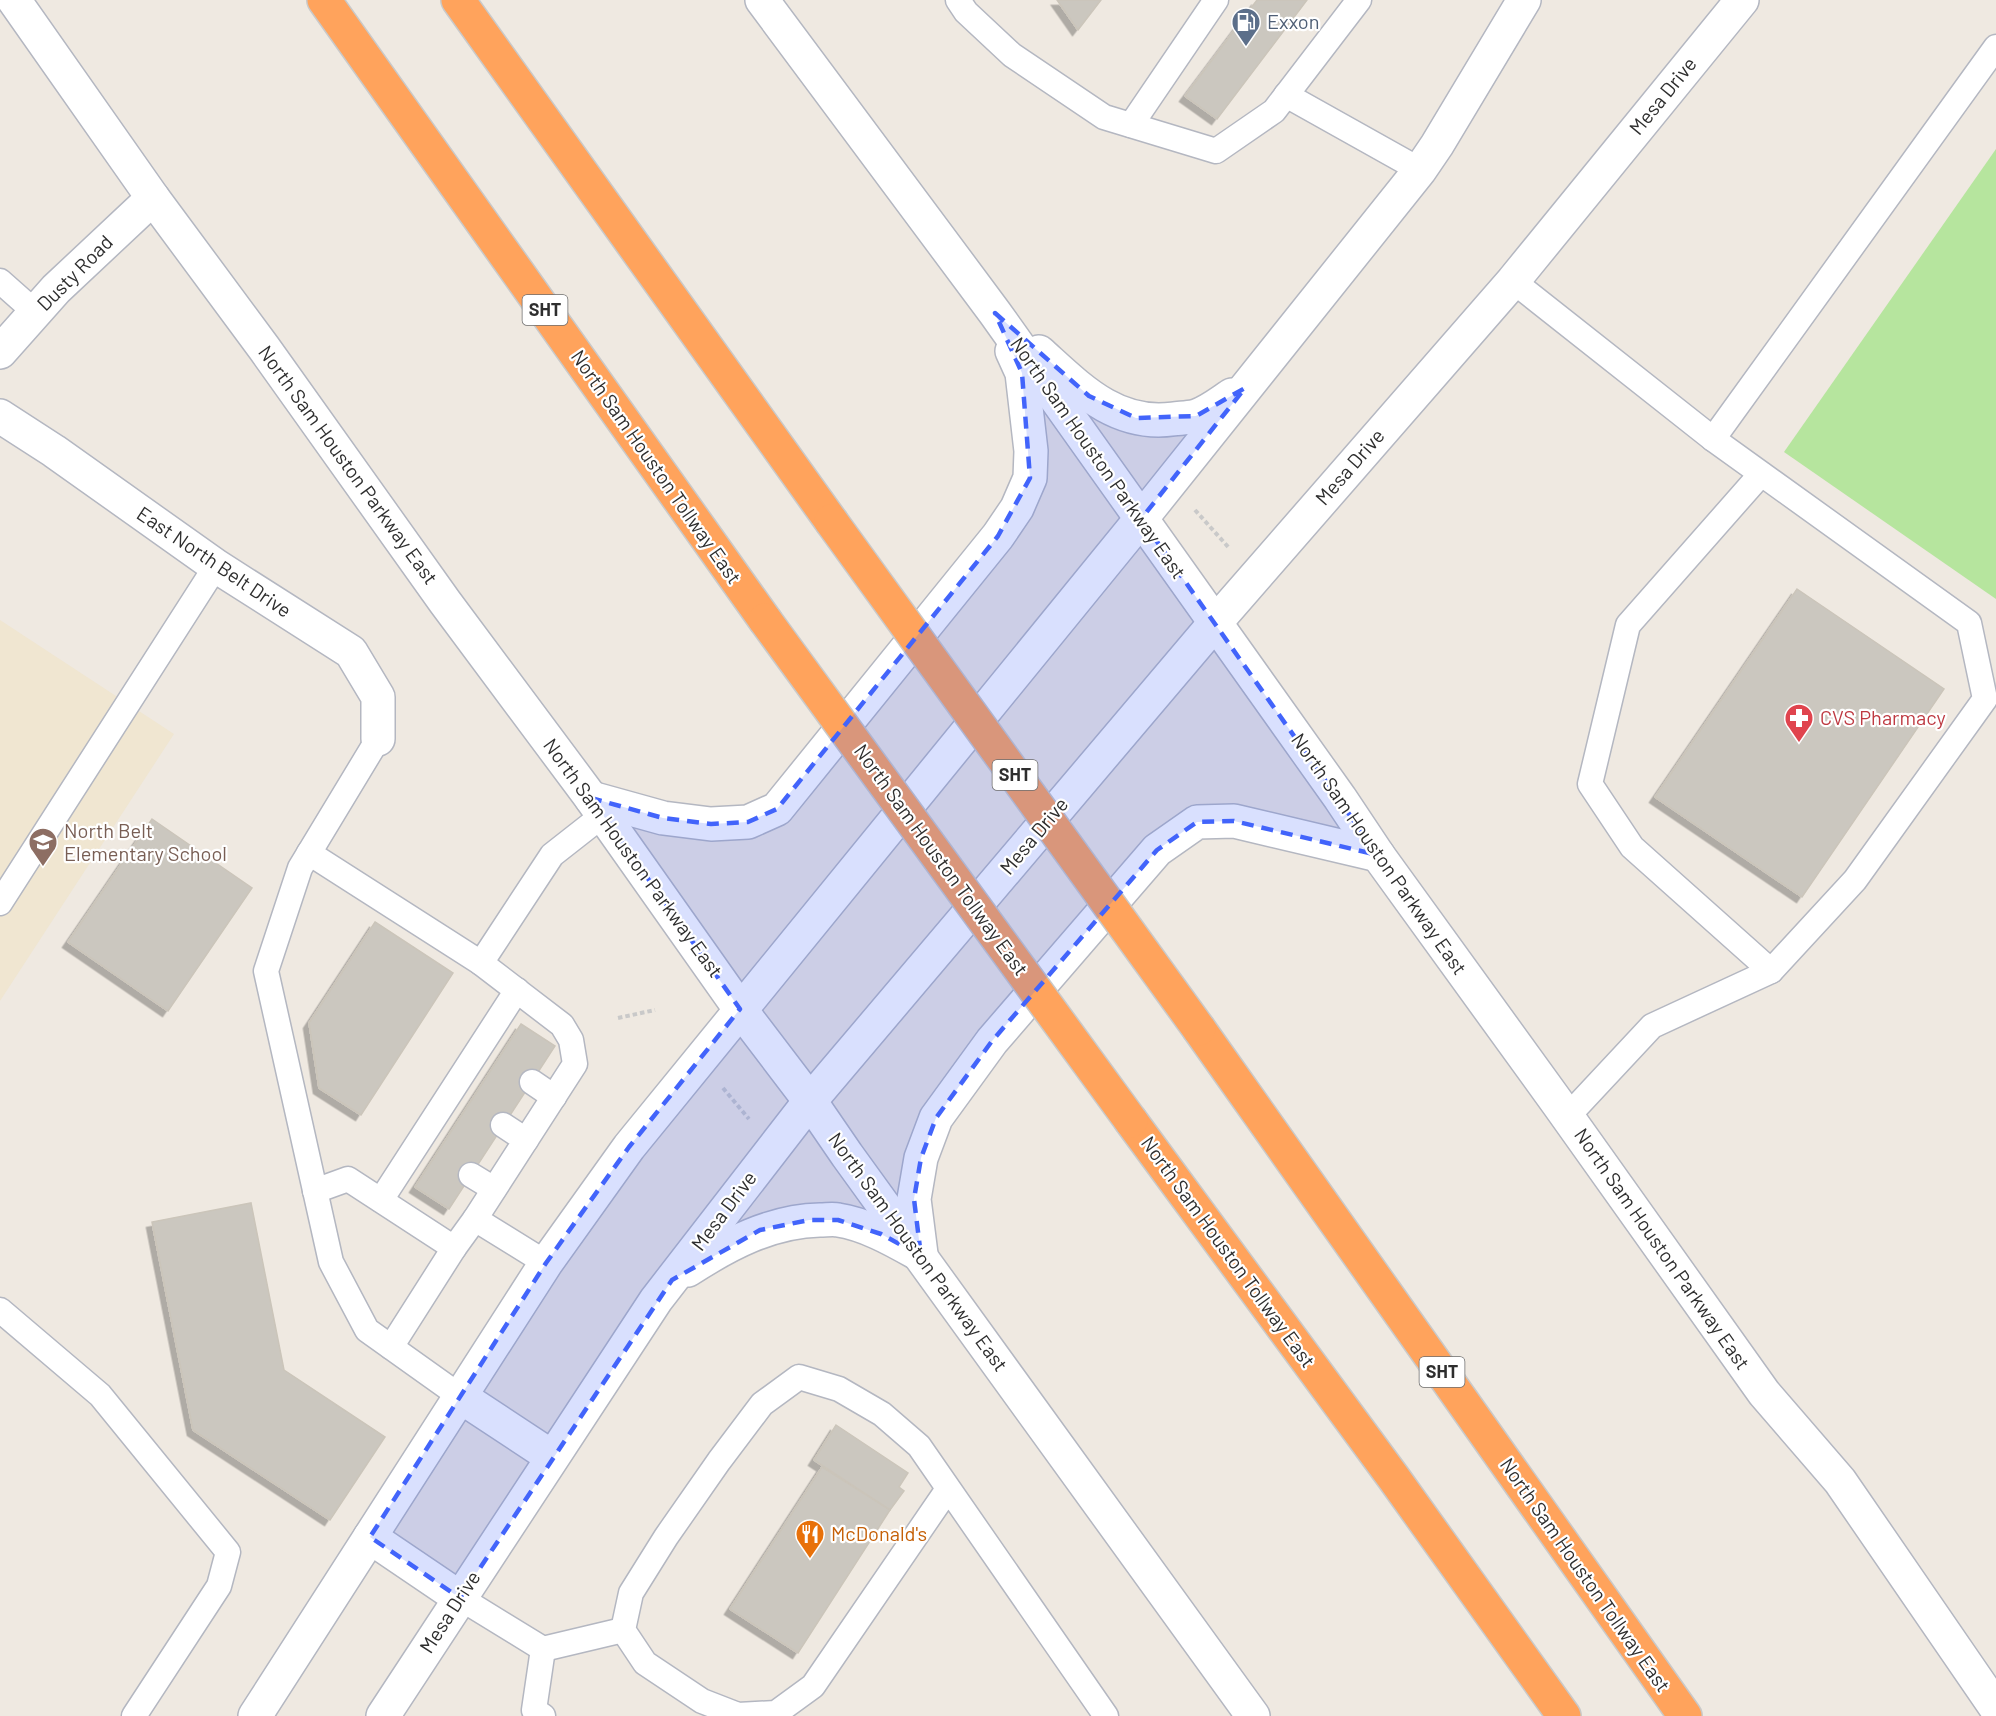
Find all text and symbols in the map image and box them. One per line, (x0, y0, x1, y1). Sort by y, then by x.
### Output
fuel station icon: Exxon (1230, 6, 1262, 48)
place label: Exxon (1267, 9, 1319, 33)
street label: Mesa Drive (1624, 52, 1701, 139)
street label: Dusty Road (31, 229, 117, 315)
road number: SHT (522, 295, 568, 325)
street label: North Sam Houston Parkway East (1006, 332, 1192, 583)
street label: North Sam Houston Parkway East (254, 340, 444, 589)
street label: North Sam Houston Tollway East (567, 345, 747, 588)
street label: Mesa Drive (1310, 423, 1389, 509)
street label: East North Belt Drive (133, 501, 296, 622)
pharmacy icon: CVS Pharmacy (1783, 702, 1815, 744)
place label: CVS Pharmacy (1820, 705, 1946, 729)
street label: North Sam Houston Parkway East (1287, 728, 1473, 979)
street label: North Sam Houston Parkway East (539, 733, 729, 982)
street label: North Sam Houston Tollway East (850, 739, 1034, 980)
road number: SHT (992, 760, 1038, 790)
street label: Mesa Drive (994, 792, 1072, 879)
place label: North Belt Elementary School (64, 818, 227, 865)
school or university icon: North Belt Elementary School (27, 826, 59, 868)
street label: North Sam Houston Parkway East (1570, 1123, 1756, 1374)
street label: North Sam Houston Parkway East (824, 1127, 1014, 1376)
street label: North Sam Houston Tollway East (1137, 1131, 1321, 1372)
street label: Mesa Drive (686, 1166, 761, 1255)
road number: SHT (1420, 1357, 1464, 1387)
street label: North Sam Houston Tollway East (1496, 1453, 1676, 1696)
restaurant icon: McDonald's (794, 1518, 826, 1560)
place label: McDonald's (831, 1521, 927, 1545)
street label: Mesa Drive (414, 1566, 485, 1657)

